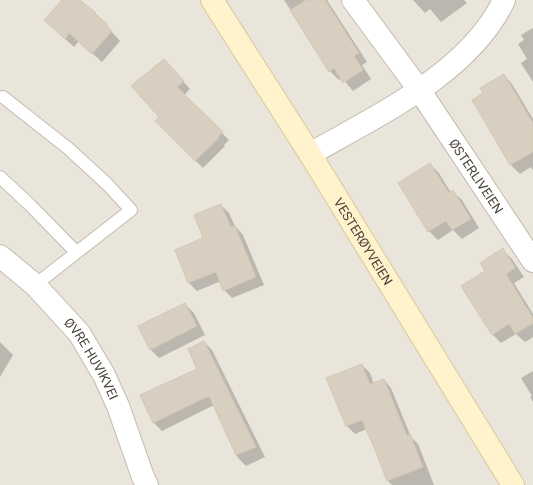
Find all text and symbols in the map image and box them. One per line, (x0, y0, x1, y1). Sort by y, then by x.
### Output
street label: ØSTERLIVEIEN (446, 136, 507, 216)
street label: VESTERØYVEIEN (331, 195, 396, 288)
street label: ØVRE HUVIKVEI (61, 315, 122, 402)

